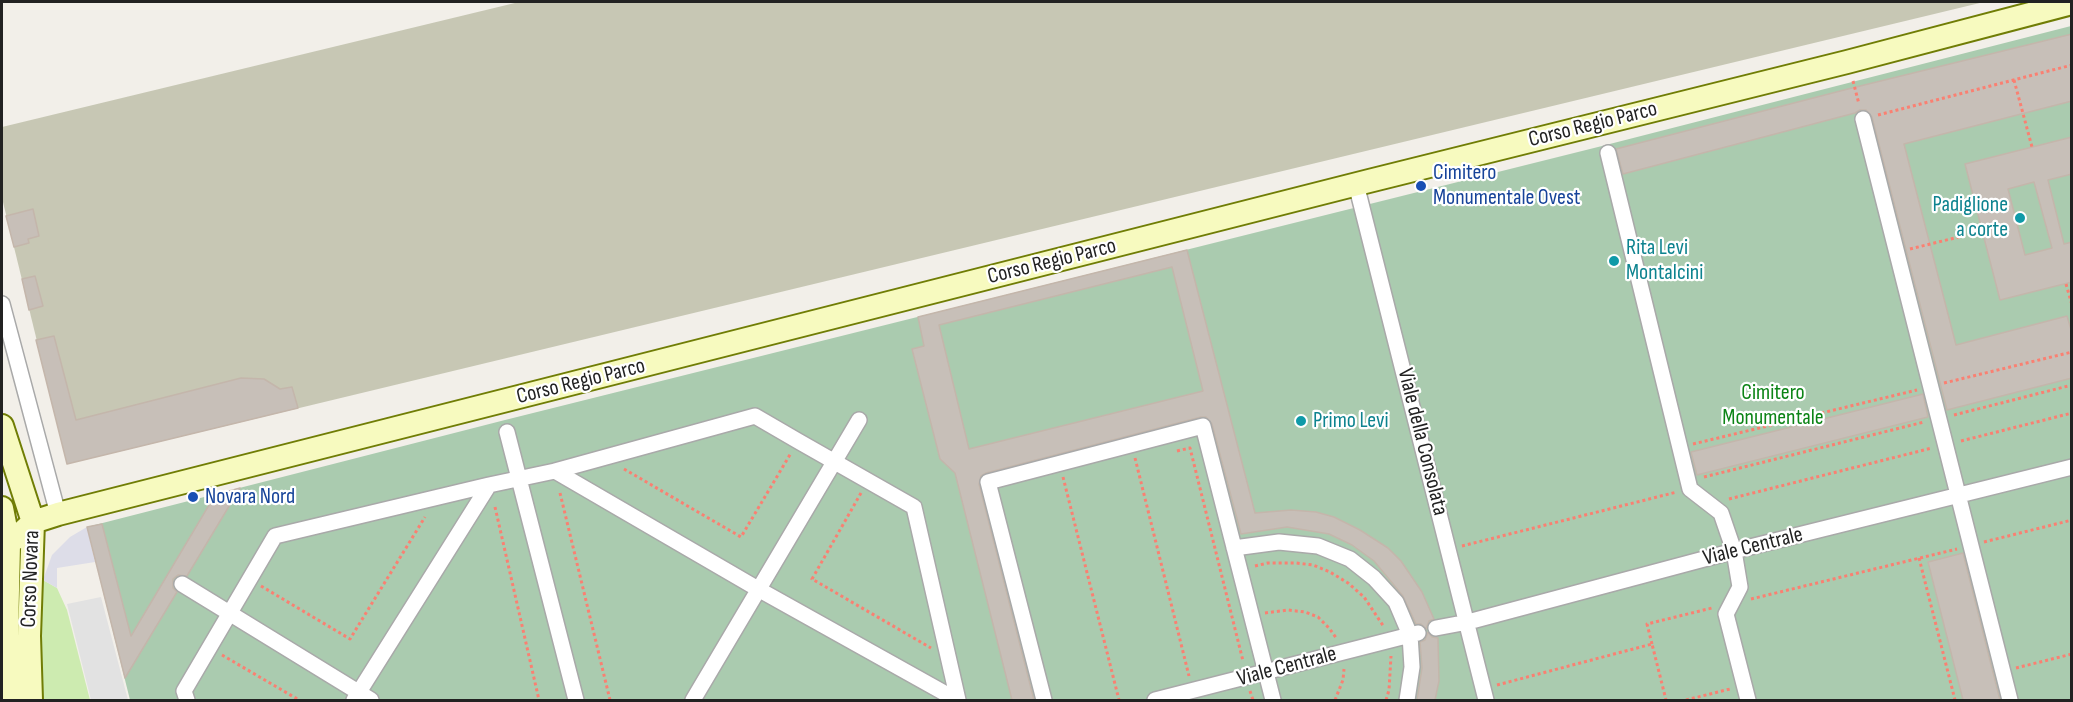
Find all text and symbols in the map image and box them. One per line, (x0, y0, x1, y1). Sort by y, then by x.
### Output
street label: Corso Regio Parco (1526, 96, 1660, 154)
place label: Cimitero Monumentale Ovest (1433, 160, 1580, 212)
marker: Cimitero Monumentale Ovest (1414, 179, 1428, 193)
place label: Padiglione a corte (1932, 192, 2008, 243)
marker: Padiglione a corte (2013, 211, 2027, 225)
street label: Corso Regio Parco (985, 233, 1119, 291)
place label: Rita Levi Montalcini (1626, 235, 1703, 286)
marker: Rita Levi Montalcini (1607, 254, 1621, 268)
street label: Corso Regio Parco (514, 353, 648, 411)
street label: Viale della Consolata (1391, 366, 1453, 518)
park label: Cimitero Monumentale (1722, 380, 1824, 432)
place label: Primo Levi (1313, 408, 1389, 434)
marker: Primo Levi (1294, 414, 1308, 428)
place label: Novara Nord (205, 484, 295, 510)
marker: Novara Nord (186, 490, 200, 504)
street label: Viale Centrale (1700, 522, 1806, 572)
street label: Corso Novara (16, 530, 46, 628)
street label: Viale Centrale (1234, 641, 1340, 693)

